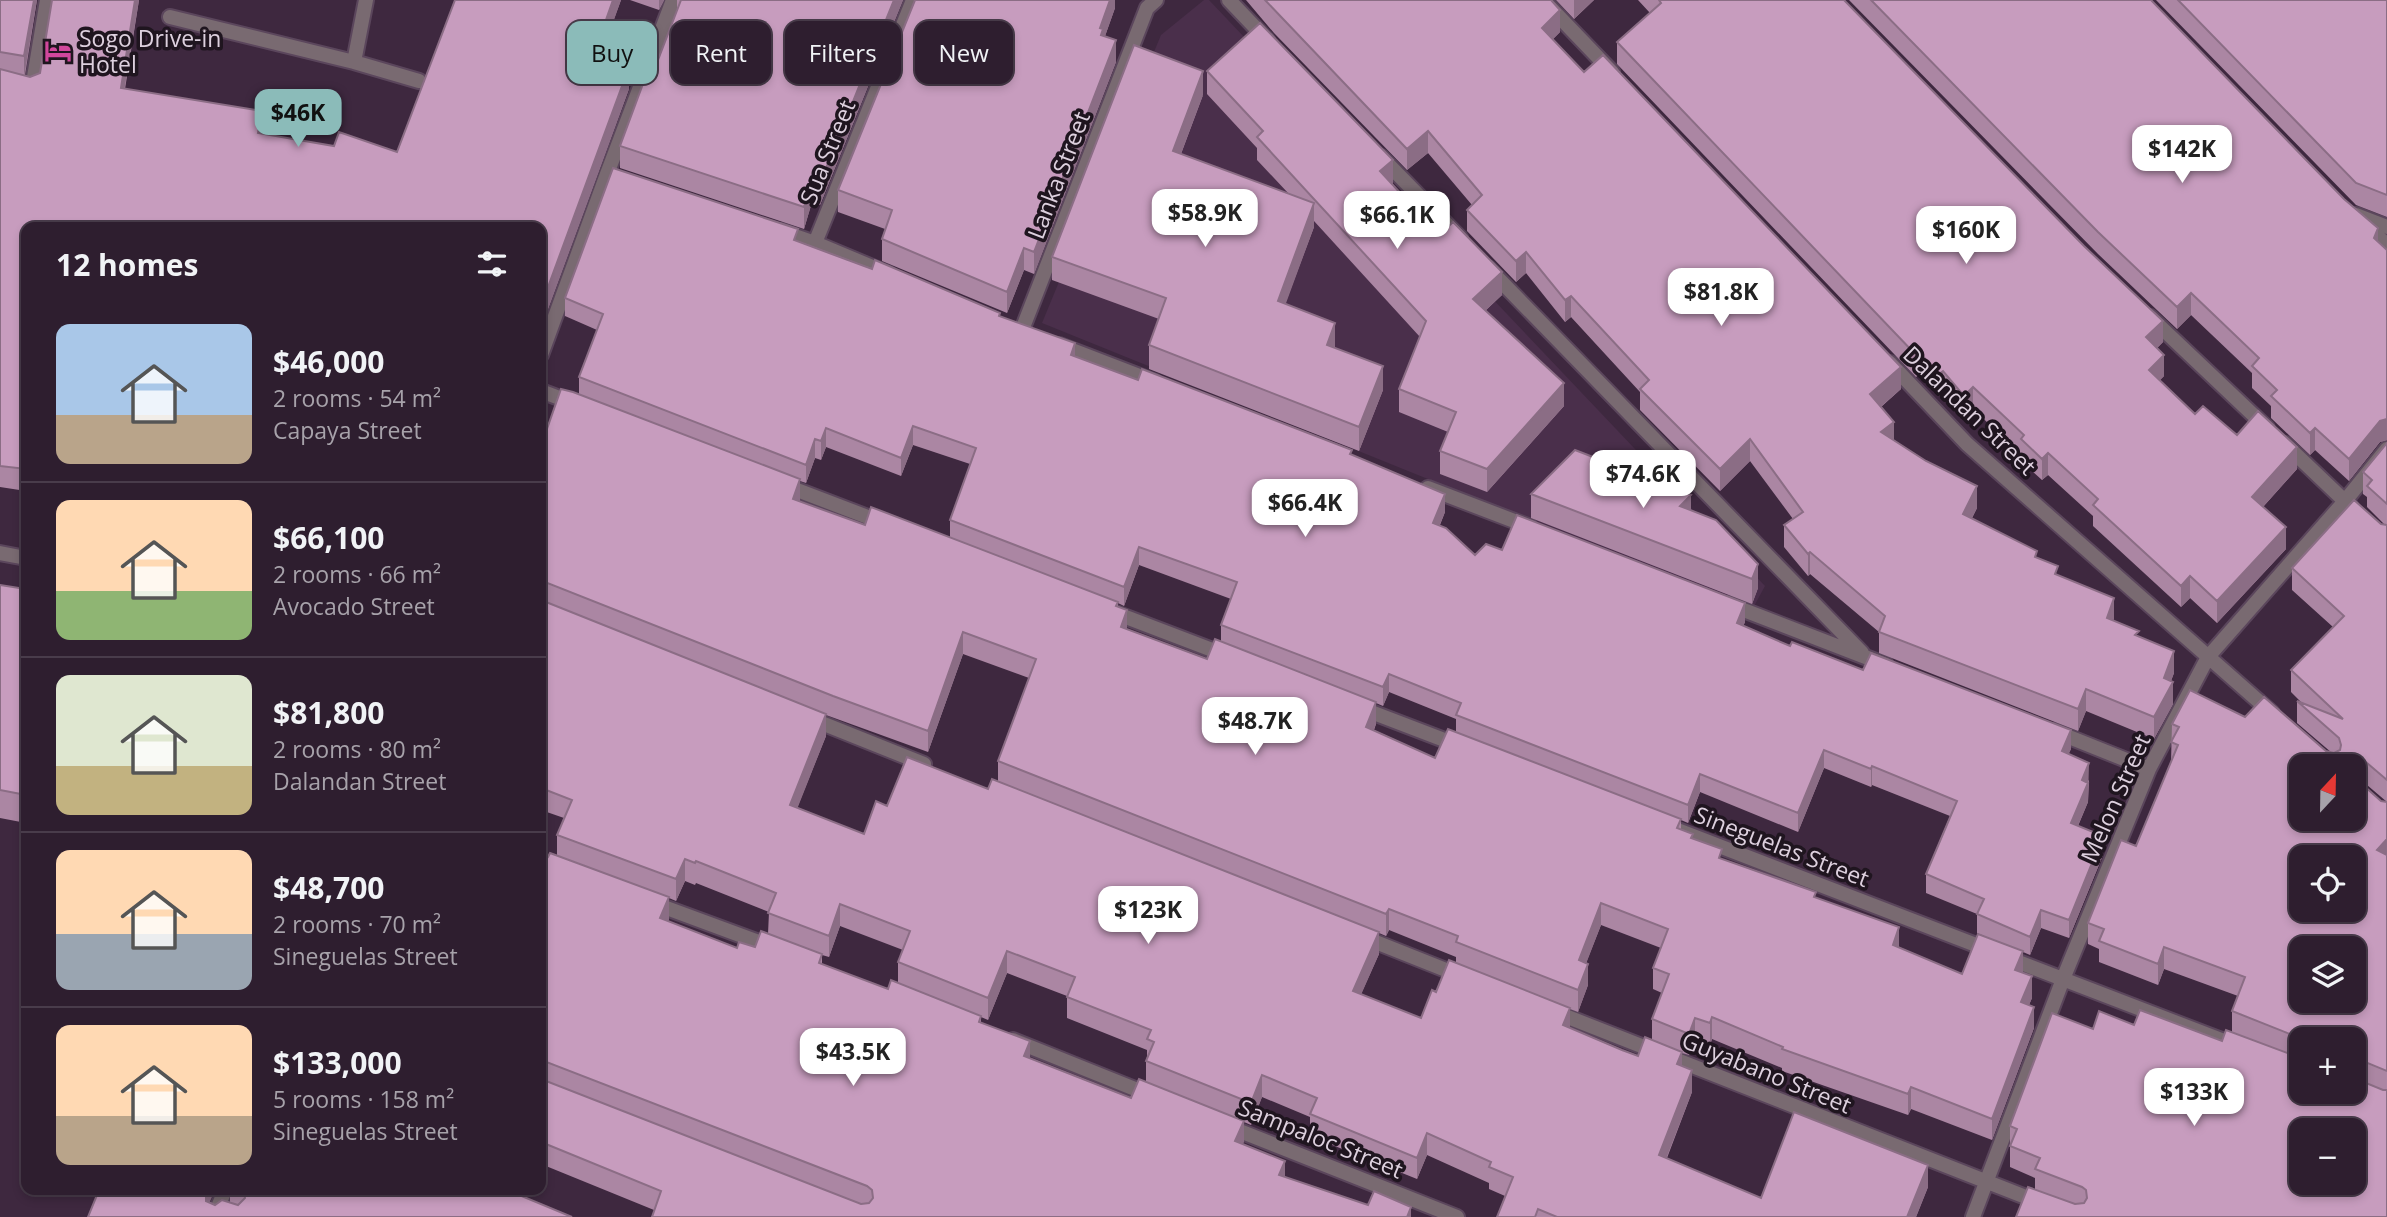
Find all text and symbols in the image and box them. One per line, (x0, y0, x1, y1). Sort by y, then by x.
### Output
chip: Buy (567, 21, 657, 84)
chip: Rent (671, 21, 771, 84)
chip: Filters (785, 21, 901, 84)
chip: New (915, 21, 1013, 84)
place label: Sogo Drive-in Hotel (79, 22, 221, 80)
hotel icon: Sogo Drive-in Hotel (43, 36, 73, 66)
pin: $46K (257, 90, 339, 149)
street label: Sua Street (792, 95, 862, 209)
text: $46K (271, 96, 325, 128)
street label: Lanka Street (1019, 107, 1097, 243)
pin: $142K (2133, 125, 2231, 185)
text: $142K (2148, 132, 2216, 164)
pin: $58.9K (1148, 190, 1262, 249)
pin: $66.1K (1340, 191, 1454, 251)
text: $58.9K (1168, 196, 1242, 228)
text: $66.1K (1360, 198, 1434, 230)
pin: $160K (1917, 206, 2015, 266)
text: $160K (1932, 213, 2000, 245)
text: 12 homes (56, 244, 199, 285)
icon: filters (473, 245, 511, 283)
pin: $81.8K (1664, 268, 1778, 328)
text: $81.8K (1684, 275, 1758, 307)
street label: Dalandan Street (1897, 338, 2043, 482)
text: $46,000 (273, 341, 384, 382)
icon: home (112, 352, 196, 436)
text: 2 rooms · 54 m² (273, 382, 441, 414)
text: Capaya Street (273, 414, 422, 446)
pin: $74.6K (1586, 450, 1700, 510)
text: $74.6K (1606, 457, 1680, 489)
pin: $66.4K (1248, 480, 1362, 539)
text: $66.4K (1268, 486, 1342, 518)
text: $66,100 (273, 517, 384, 558)
icon: home (112, 528, 196, 612)
text: 2 rooms · 66 m² (273, 558, 441, 590)
text: Avocado Street (273, 590, 435, 622)
text: $81,800 (273, 692, 384, 733)
pin: $48.7K (1198, 698, 1312, 757)
icon: home (112, 703, 196, 787)
text: $48.7K (1218, 704, 1292, 736)
street label: Melon Street (2072, 729, 2158, 867)
text: 2 rooms · 80 m² (273, 733, 441, 765)
north arrow (2289, 754, 2366, 831)
map controls (2289, 754, 2366, 1195)
text: Dalandan Street (273, 765, 446, 797)
street label: Sineguelas Street (1690, 798, 1874, 894)
button: locate (2289, 845, 2366, 922)
text: $48,700 (273, 867, 384, 908)
icon: home (112, 878, 196, 962)
pin: $123K (1099, 886, 1197, 946)
text: $123K (1114, 893, 1182, 925)
text: 2 rooms · 70 m² (273, 908, 441, 940)
button: layers (2289, 936, 2366, 1013)
text: Sineguelas Street (273, 940, 458, 972)
street label: Guyabano Street (1677, 1023, 1857, 1121)
button: + (2289, 1027, 2366, 1104)
pin: $43.5K (796, 1028, 910, 1088)
text: $43.5K (816, 1035, 890, 1067)
text: $133,000 (273, 1042, 402, 1083)
icon: home (112, 1053, 196, 1137)
pin: $133K (2145, 1068, 2243, 1128)
text: $133K (2160, 1075, 2228, 1107)
text: 5 rooms · 158 m² (273, 1083, 454, 1115)
street label: Sampaloc Street (1234, 1090, 1408, 1186)
text: Sineguelas Street (273, 1115, 458, 1147)
button: − (2289, 1118, 2366, 1195)

